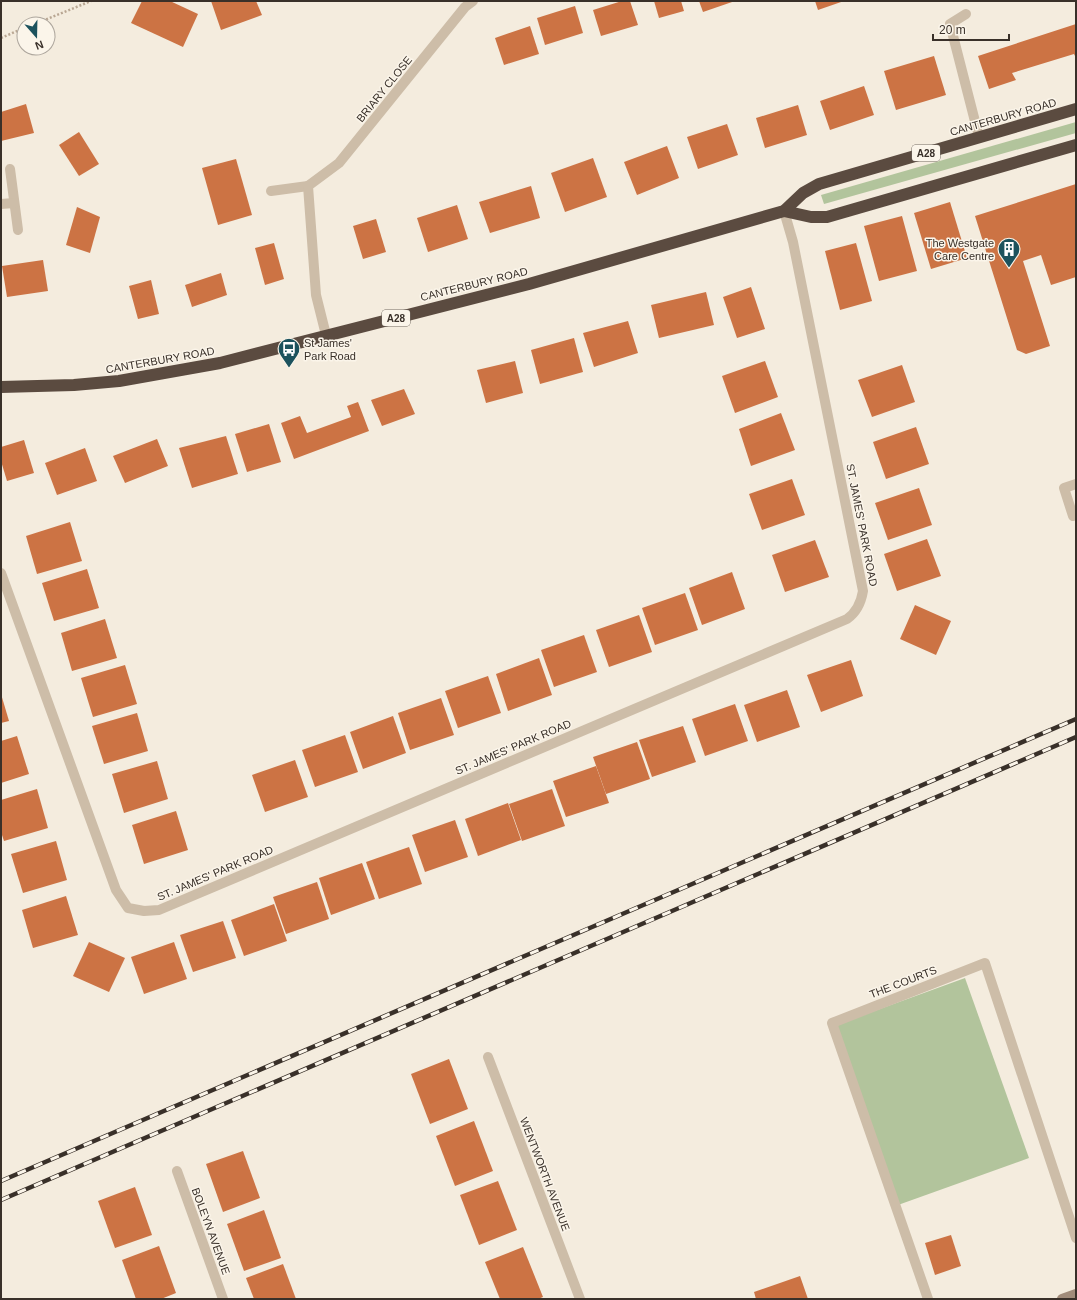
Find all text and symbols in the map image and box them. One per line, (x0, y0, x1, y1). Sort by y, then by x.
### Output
north arrow (16, 16, 56, 56)
scale bar (933, 16, 1009, 42)
text: 20 m (939, 23, 966, 37)
text: N (34, 38, 45, 52)
street label: BRIARY CLOSE (354, 54, 414, 124)
street label: CANTERBURY ROAD (948, 96, 1058, 138)
road number: A28 (912, 145, 940, 161)
building icon: The Westgate Care Centre (996, 236, 1022, 269)
place label: The Westgate Care Centre (926, 237, 994, 262)
street label: CANTERBURY ROAD (419, 265, 529, 303)
road number: A28 (382, 310, 410, 326)
bus stop icon: St James' Park Road (276, 336, 302, 369)
place label: St James' Park Road (304, 337, 356, 362)
street label: CANTERBURY ROAD (105, 345, 215, 375)
street label: ST. JAMES' PARK ROAD (844, 463, 880, 587)
street label: ST. JAMES' PARK ROAD (453, 717, 573, 777)
street label: ST. JAMES' PARK ROAD (155, 843, 275, 903)
street label: THE COURTS (868, 964, 938, 1000)
street label: WENTWORTH AVENUE (518, 1116, 572, 1232)
street label: BOLEYN AVENUE (190, 1186, 232, 1276)

